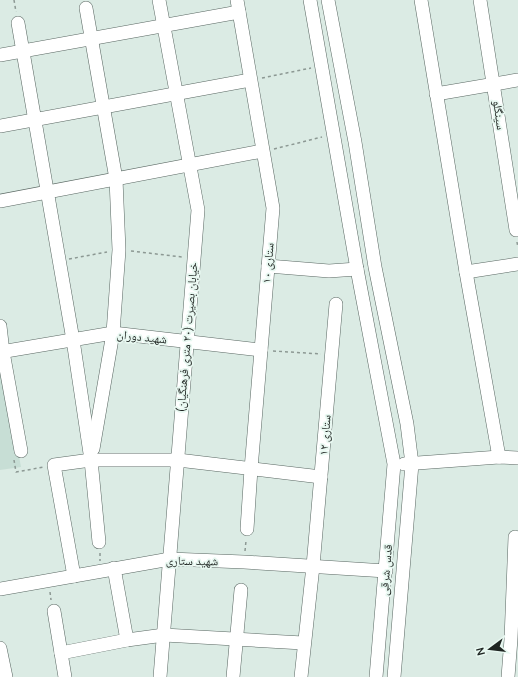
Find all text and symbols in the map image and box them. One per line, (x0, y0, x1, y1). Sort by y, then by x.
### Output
street label: سینگلو (490, 99, 508, 131)
street label: ستاری ۱۰ (259, 242, 277, 284)
street label: خیابان بصیرت (۲۰ متری فرهنگیان) (173, 261, 201, 412)
street label: شهید دوران (116, 327, 168, 347)
street label: ستاری ۱۲ (316, 414, 334, 456)
street label: قدس شرقی (377, 544, 395, 596)
street label: شهید ستاری (166, 554, 218, 569)
north arrow (470, 629, 510, 669)
text: N (473, 646, 487, 657)

